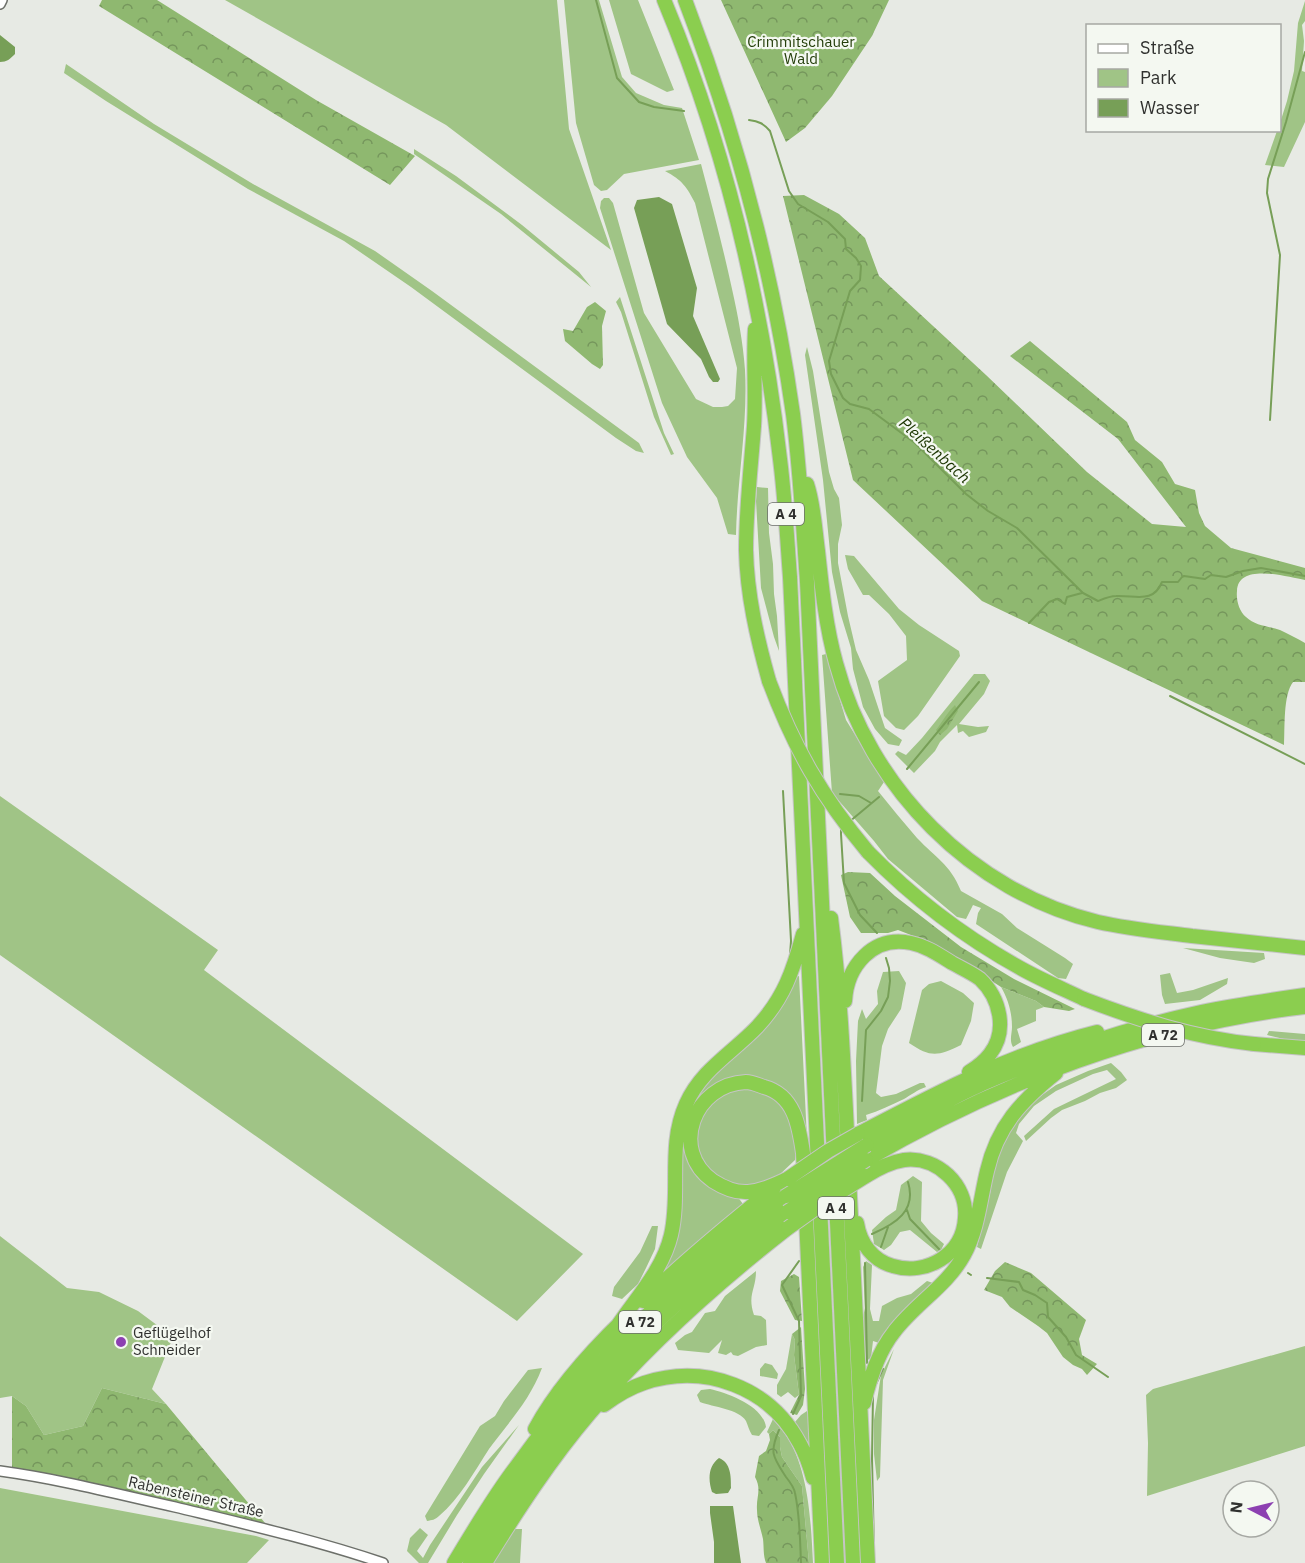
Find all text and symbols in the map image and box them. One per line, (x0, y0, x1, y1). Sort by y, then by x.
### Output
legend (1086, 24, 1281, 132)
park label: Crimmitschauer Wald (747, 32, 855, 68)
text: Straße (1140, 36, 1194, 59)
text: Park (1140, 66, 1177, 89)
text: Wasser (1140, 96, 1200, 119)
water label: Pleißenbach (895, 413, 975, 487)
road number: A 4 (768, 503, 804, 525)
road number: A 72 (1142, 1024, 1184, 1046)
road number: A 4 (818, 1197, 854, 1219)
road number: A 72 (619, 1311, 661, 1333)
place label: Geflügelhof Schneider (133, 1323, 211, 1359)
marker: Geflügelhof Schneider (114, 1335, 128, 1349)
street label: Rabensteiner Straße (127, 1472, 266, 1521)
north arrow (1221, 1479, 1281, 1539)
text: N (1225, 1500, 1247, 1514)

